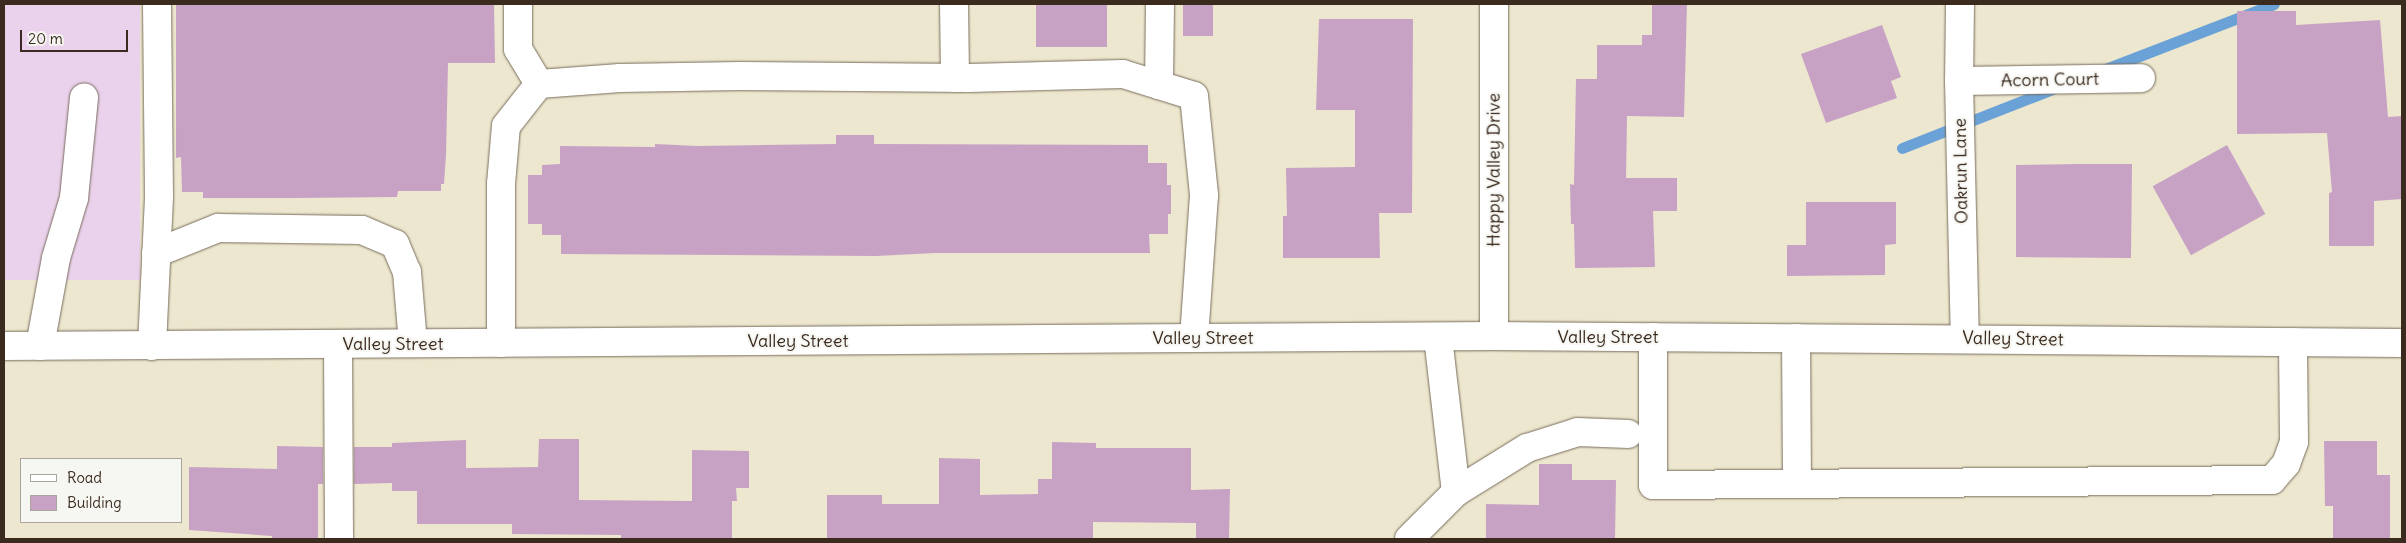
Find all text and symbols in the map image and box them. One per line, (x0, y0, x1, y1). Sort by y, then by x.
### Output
scale bar (22, 20, 130, 52)
text: 20 m (28, 29, 63, 48)
street label: Acorn Court (2001, 68, 2099, 92)
street label: Happy Valley Drive (1483, 93, 1505, 247)
street label: Oakrun Lane (1949, 118, 1973, 224)
street label: Valley Street (1557, 326, 1659, 348)
street label: Valley Street (1152, 327, 1254, 349)
street label: Valley Street (1962, 327, 2064, 351)
street label: Valley Street (747, 330, 849, 352)
street label: Valley Street (342, 333, 444, 355)
legend (20, 458, 182, 523)
text: Road (67, 468, 102, 487)
text: Building (67, 493, 122, 512)

